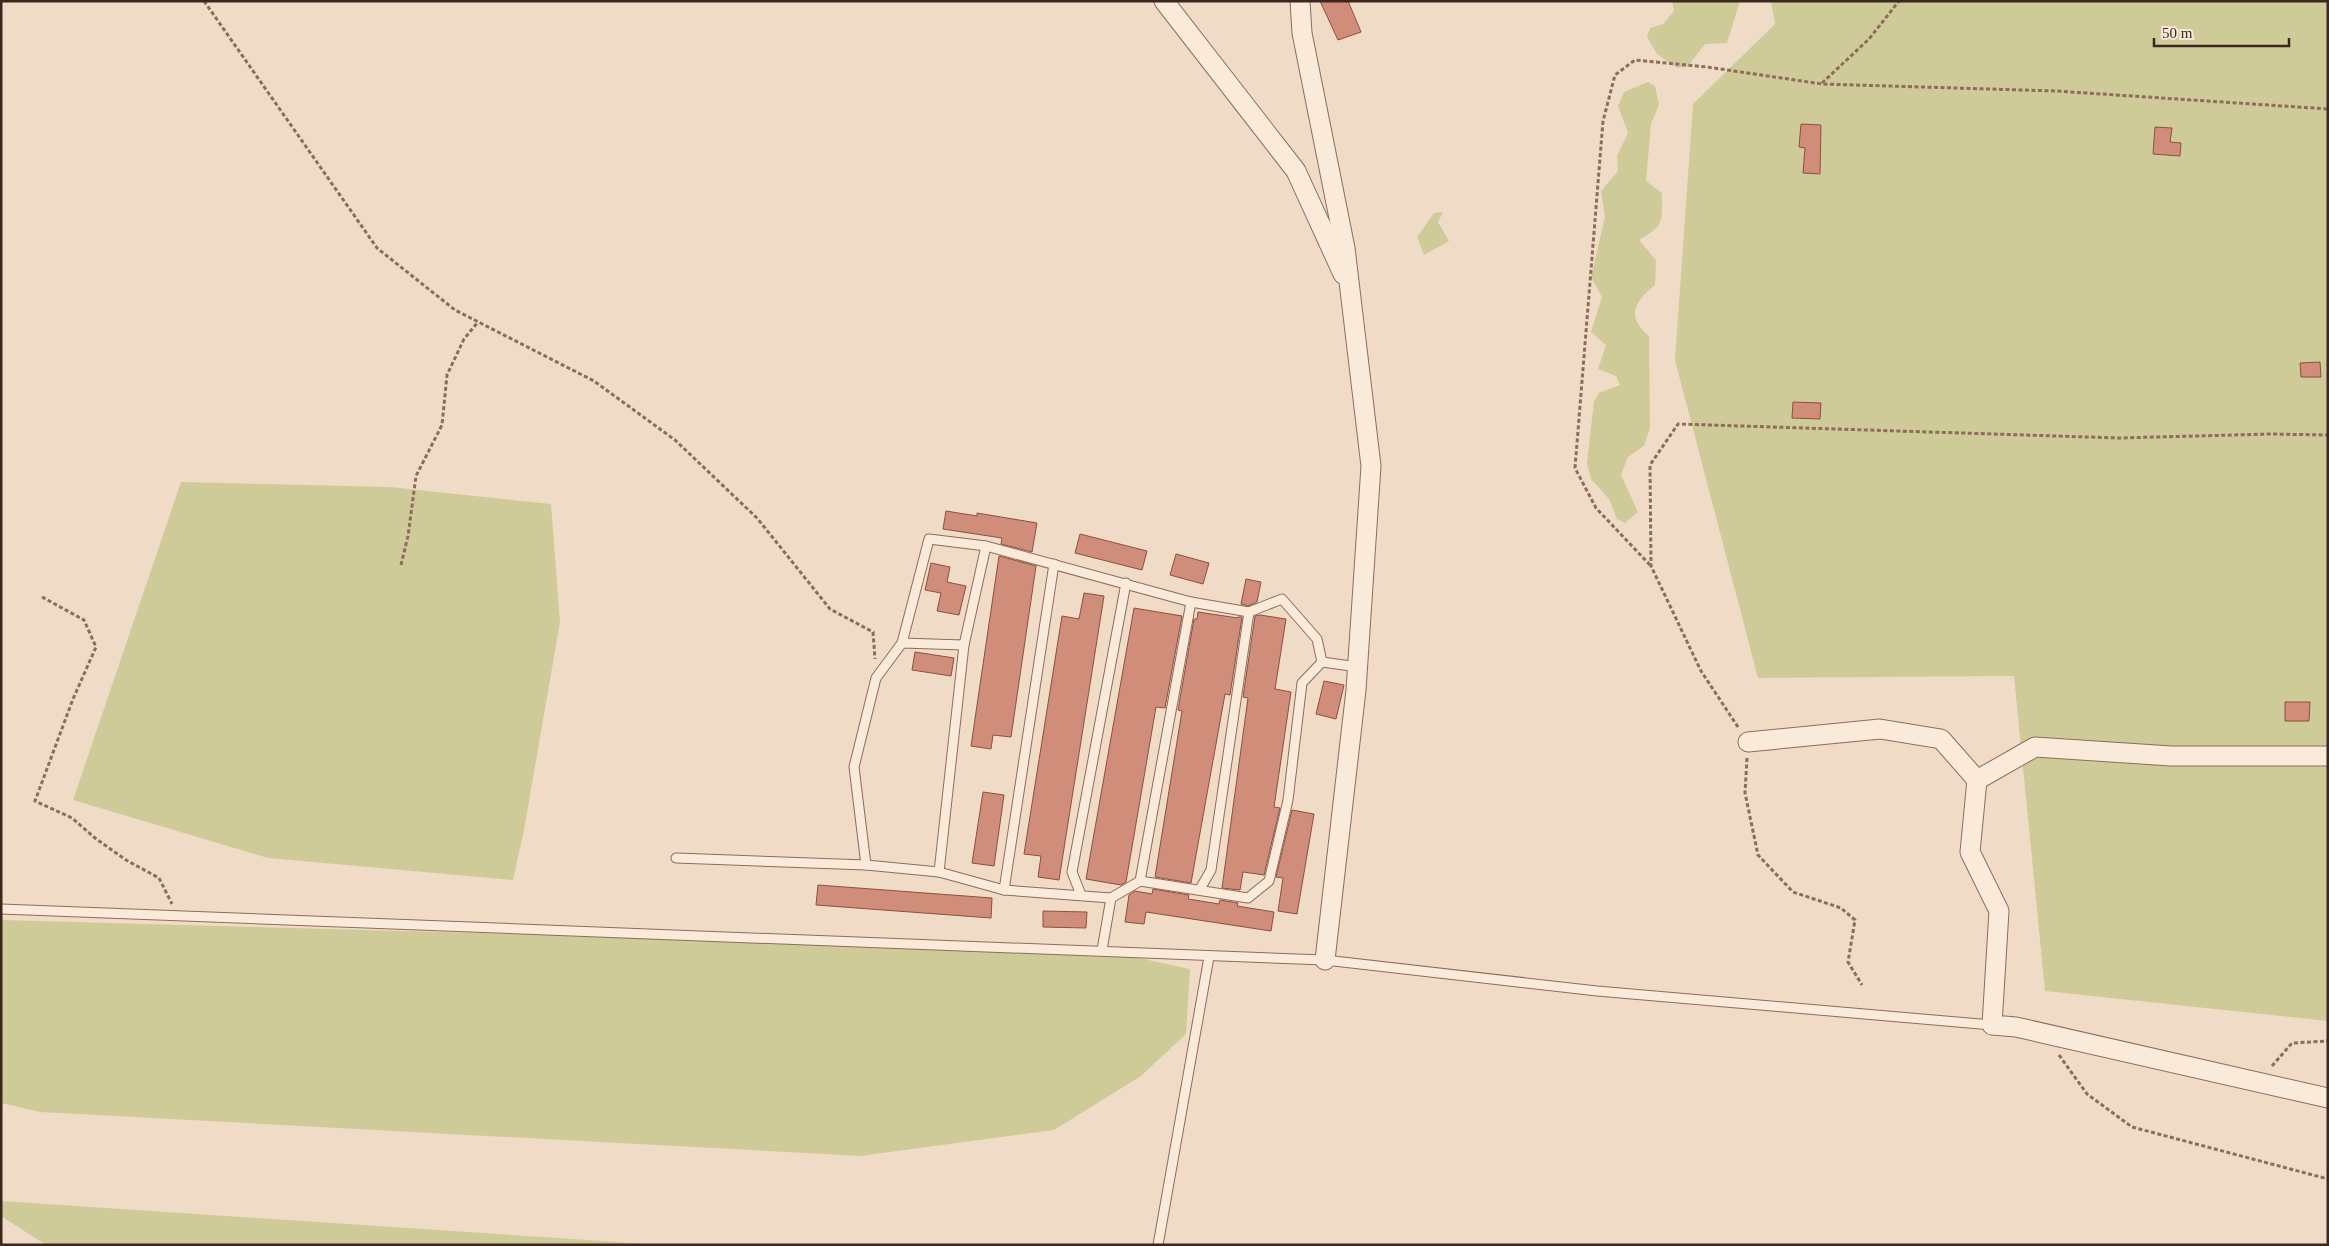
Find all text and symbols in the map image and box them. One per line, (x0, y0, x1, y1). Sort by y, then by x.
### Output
scale bar (2154, 15, 2289, 47)
text: 50 m (2162, 25, 2193, 41)

